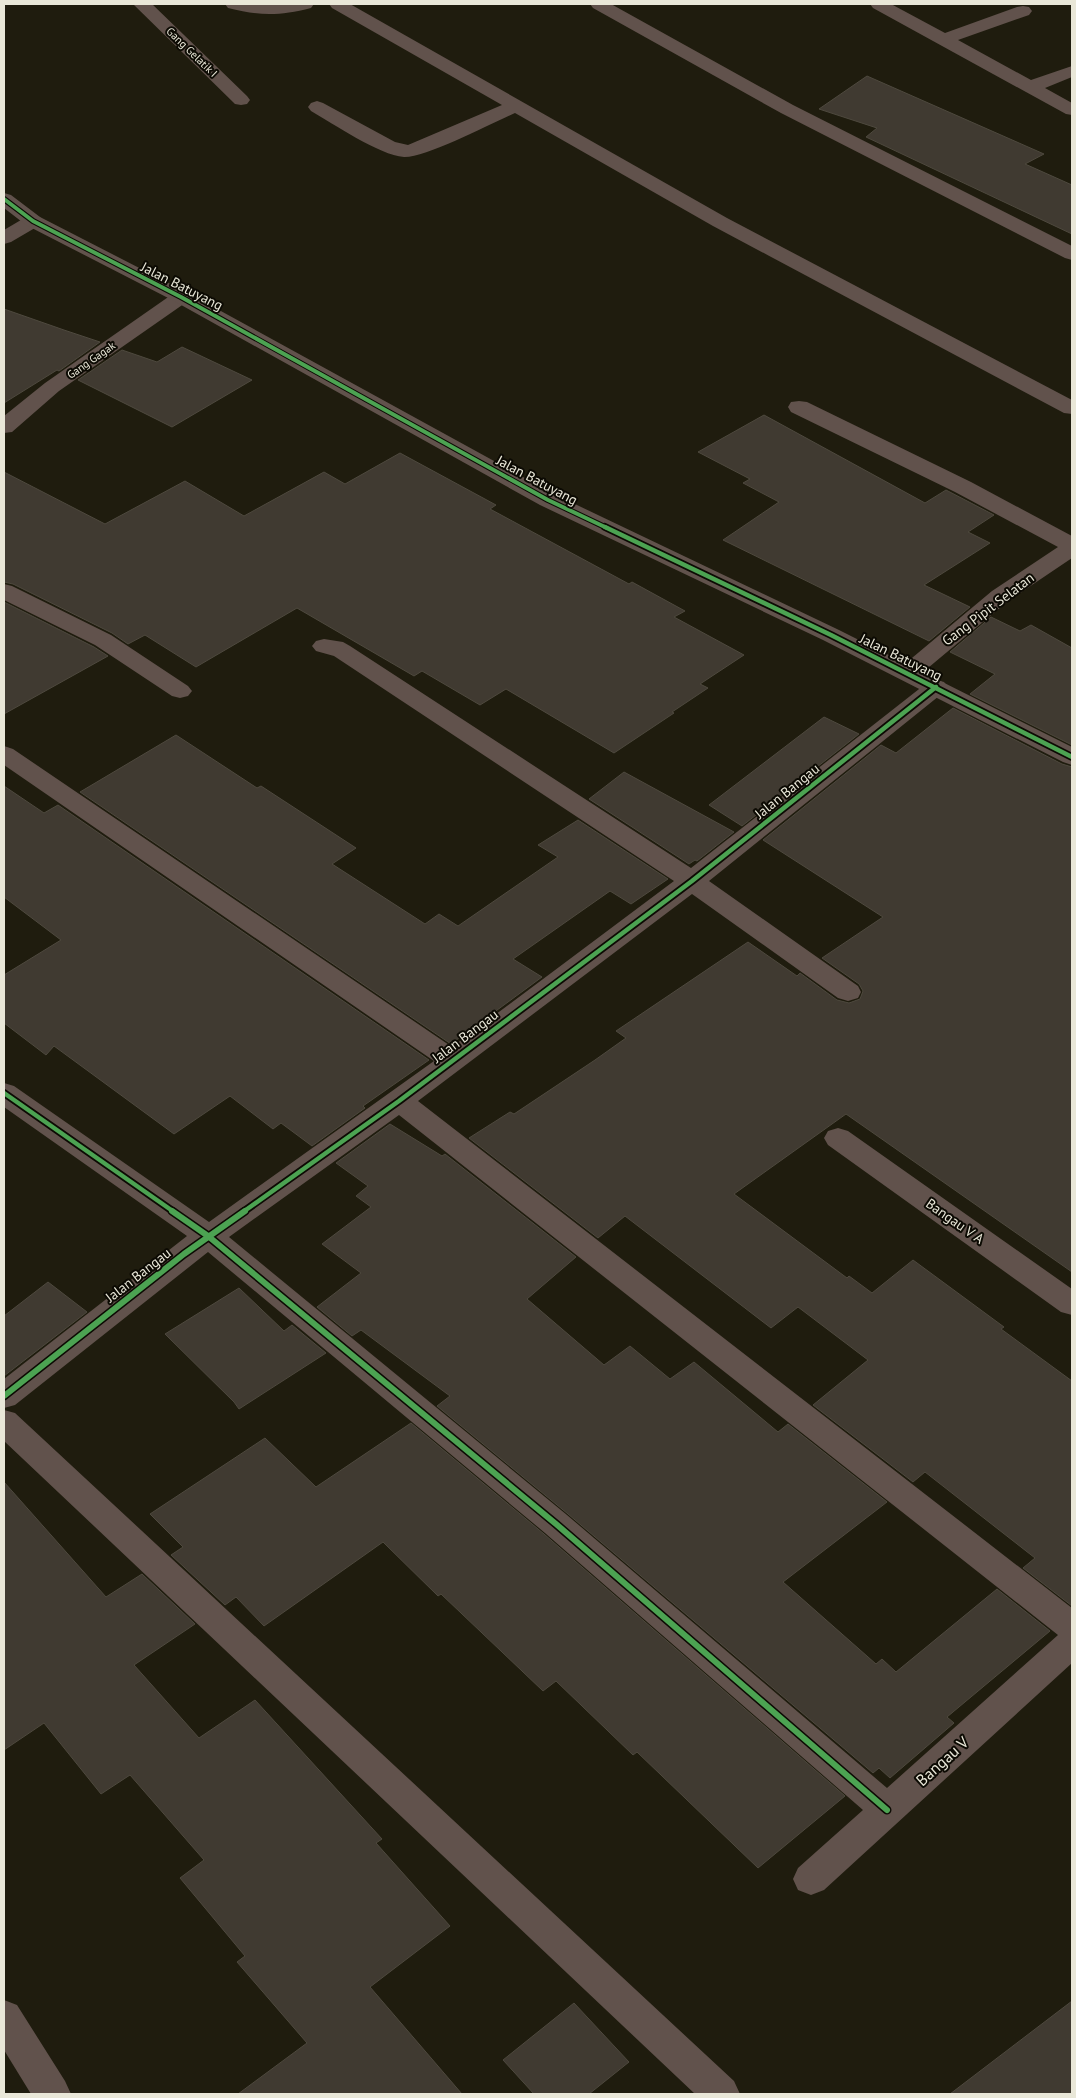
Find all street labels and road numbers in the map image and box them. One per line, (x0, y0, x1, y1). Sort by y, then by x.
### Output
street label: Gang Gelatik I (163, 24, 221, 80)
street label: Jalan Batuyang (137, 257, 226, 314)
street label: Gang Gagak (64, 338, 118, 382)
street label: Jalan Batuyang (492, 451, 581, 509)
street label: Gang Pipit Selatan (938, 568, 1038, 650)
street label: Jalan Batuyang (856, 629, 945, 685)
street label: Jalan Bangau (750, 759, 823, 823)
street label: Jalan Bangau (428, 1005, 502, 1067)
street label: Bangau V A (922, 1194, 988, 1248)
street label: Jalan Bangau (101, 1244, 174, 1307)
street label: Bangau V (911, 1732, 973, 1790)

